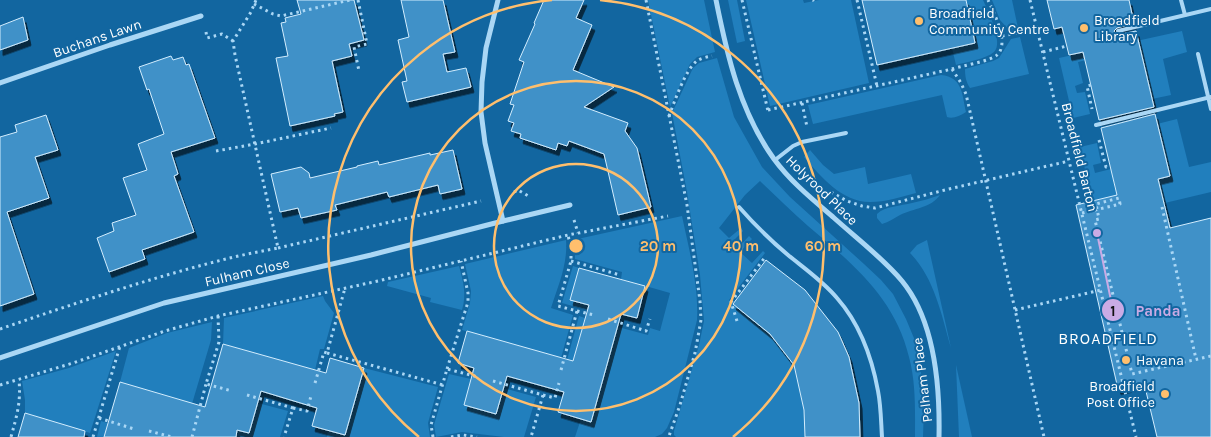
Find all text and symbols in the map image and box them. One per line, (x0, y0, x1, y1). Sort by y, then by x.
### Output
place label: Broadfield Community Centre (929, 5, 1049, 38)
place label: Broadfield Library (1094, 12, 1160, 45)
street label: Buchans Lawn (51, 15, 144, 62)
marker: Broadfield Community Centre (913, 15, 925, 27)
marker: Broadfield Library (1078, 22, 1090, 34)
street label: Broadfield Barton (1058, 101, 1101, 213)
street label: Holyrood Place (782, 152, 861, 229)
centre of rings (567, 237, 585, 255)
text: 20 m (640, 237, 676, 255)
text: 40 m (723, 237, 759, 255)
text: 60 m (805, 237, 841, 255)
street label: Fulham Close (203, 254, 291, 291)
callout: Panda (1100, 295, 1190, 325)
text: 1 (1110, 302, 1116, 320)
text: Panda (1136, 302, 1180, 320)
district label: BROADFIELD (1058, 329, 1158, 348)
street label: Pelham Place (909, 337, 936, 423)
place label: Havana (1136, 352, 1184, 369)
marker: Havana (1120, 354, 1132, 366)
place label: Broadfield Post Office (1086, 378, 1155, 411)
marker: Broadfield Post Office (1159, 388, 1171, 400)

